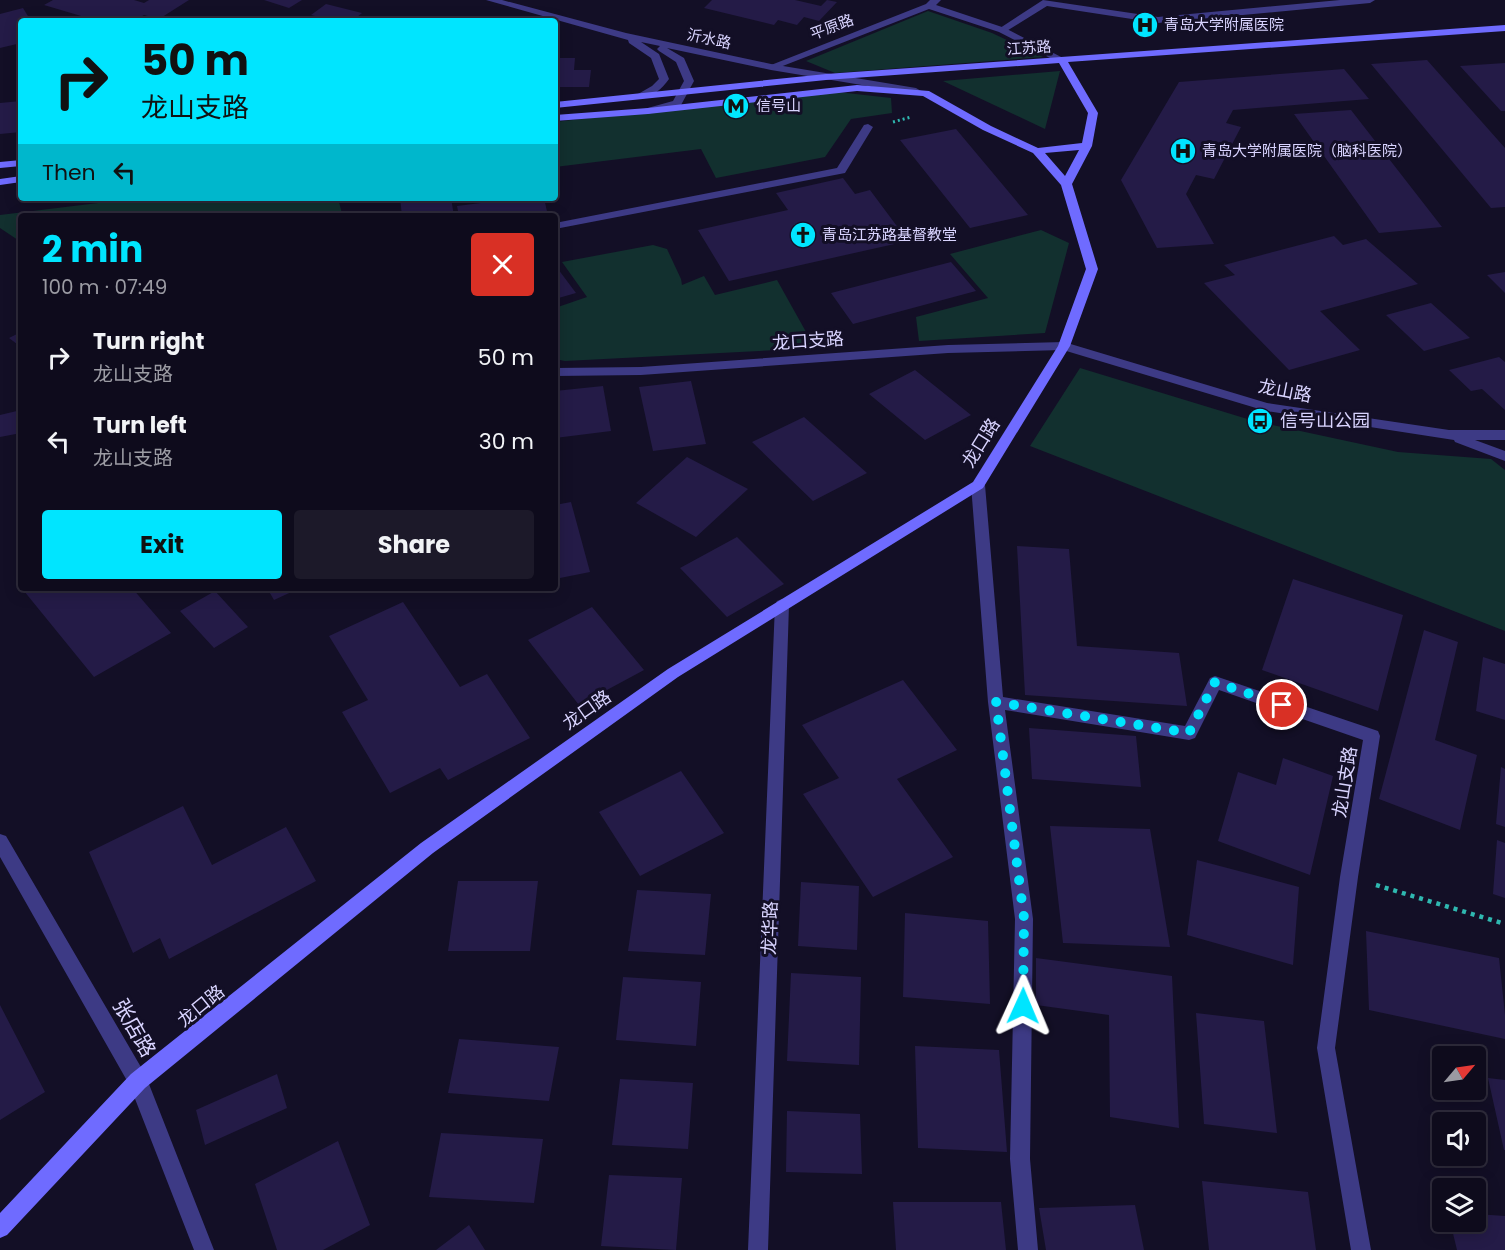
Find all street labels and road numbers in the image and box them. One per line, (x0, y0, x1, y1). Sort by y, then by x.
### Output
street label: 平原路 (807, 9, 857, 44)
street label: 沂水路 (685, 24, 733, 53)
street label: 江苏路 (1006, 35, 1052, 60)
street label: 龙口支路 (771, 326, 845, 355)
street label: 龙山路 (1256, 373, 1314, 408)
street label: 龙口路 (956, 413, 1005, 472)
street label: 龙口路 (557, 684, 616, 735)
street label: 龙山支路 (1327, 744, 1362, 819)
street label: 龙华路 (756, 901, 783, 955)
street label: 龙口路 (172, 979, 230, 1032)
street label: 张店路 (106, 993, 163, 1062)

